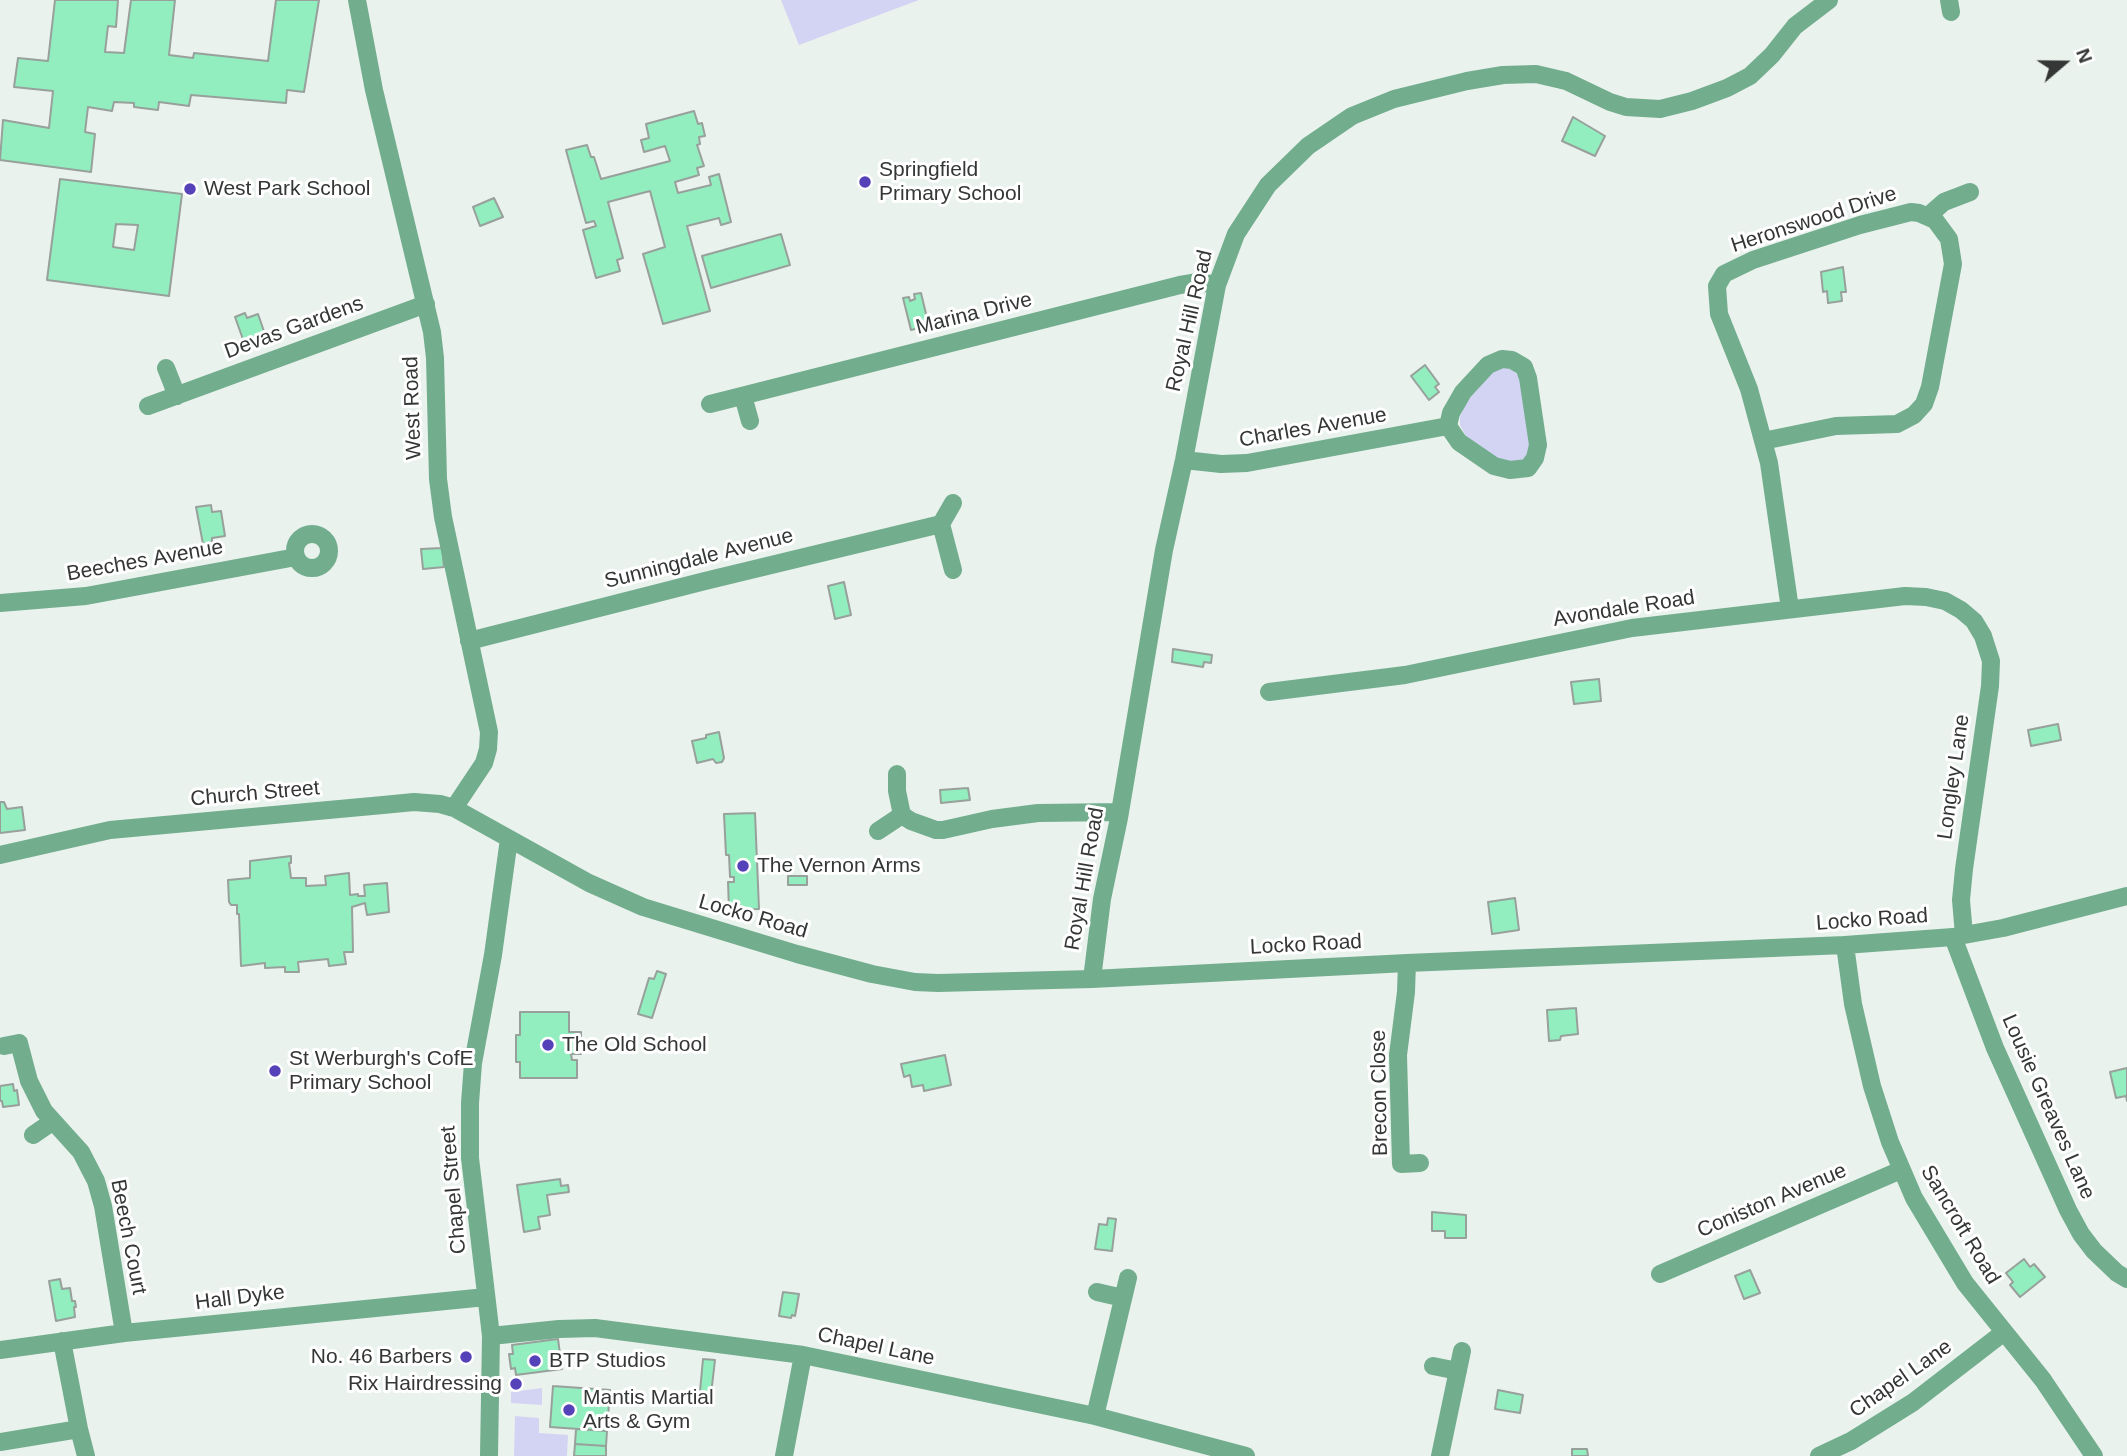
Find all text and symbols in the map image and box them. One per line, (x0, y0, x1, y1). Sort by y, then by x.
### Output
north arrow (2029, 28, 2099, 98)
text: N (2072, 46, 2096, 66)
place label: Springfield Primary School (879, 157, 1021, 207)
marker: Springfield Primary School (857, 174, 873, 190)
place label: West Park School (204, 176, 371, 202)
marker: West Park School (182, 181, 198, 197)
street label: Heronswood Drive (1728, 181, 1900, 259)
street label: Royal Hill Road (1161, 248, 1219, 394)
street label: Marina Drive (913, 287, 1035, 341)
street label: Devas Gardens (221, 291, 367, 365)
street label: West Road (399, 356, 427, 460)
street label: Charles Avenue (1237, 403, 1389, 453)
street label: Sunningdale Avenue (602, 523, 796, 595)
street label: Beeches Avenue (65, 535, 225, 587)
street label: Avondale Road (1551, 585, 1697, 633)
street label: Longley Lane (1933, 713, 1975, 841)
street label: Church Street (189, 776, 321, 812)
street label: Royal Hill Road (1060, 806, 1110, 952)
place label: The Vernon Arms (757, 853, 920, 879)
marker: The Vernon Arms (735, 858, 751, 874)
street label: Locko Road (696, 889, 810, 945)
street label: Locko Road (1815, 904, 1929, 936)
street label: Locko Road (1249, 929, 1363, 961)
street label: Lousie Greaves Lane (1996, 1011, 2100, 1203)
street label: Brecon Close (1366, 1030, 1394, 1156)
place label: The Old School (562, 1032, 707, 1058)
marker: The Old School (540, 1037, 556, 1053)
place label: St Werburgh's CofE Primary School (289, 1046, 474, 1096)
marker: St Werburgh's CofE Primary School (267, 1063, 283, 1079)
street label: Chapel Street (436, 1125, 472, 1255)
street label: Coniston Avenue (1694, 1158, 1850, 1244)
street label: Sancroft Road (1915, 1161, 2005, 1289)
street label: Beech Court (104, 1177, 152, 1297)
street label: Hall Dyke (194, 1280, 286, 1316)
street label: Chapel Lane (815, 1322, 937, 1372)
street label: Chapel Lane (1845, 1335, 1957, 1423)
place label: No. 46 Barbers (311, 1344, 452, 1370)
place label: BTP Studios (549, 1348, 666, 1374)
marker: No. 46 Barbers (458, 1349, 474, 1365)
marker: BTP Studios (527, 1353, 543, 1369)
place label: Rix Hairdressing (348, 1371, 502, 1397)
marker: Rix Hairdressing (508, 1376, 524, 1392)
place label: Mantis Martial Arts & Gym (583, 1385, 714, 1435)
marker: Mantis Martial Arts & Gym (561, 1402, 577, 1418)

